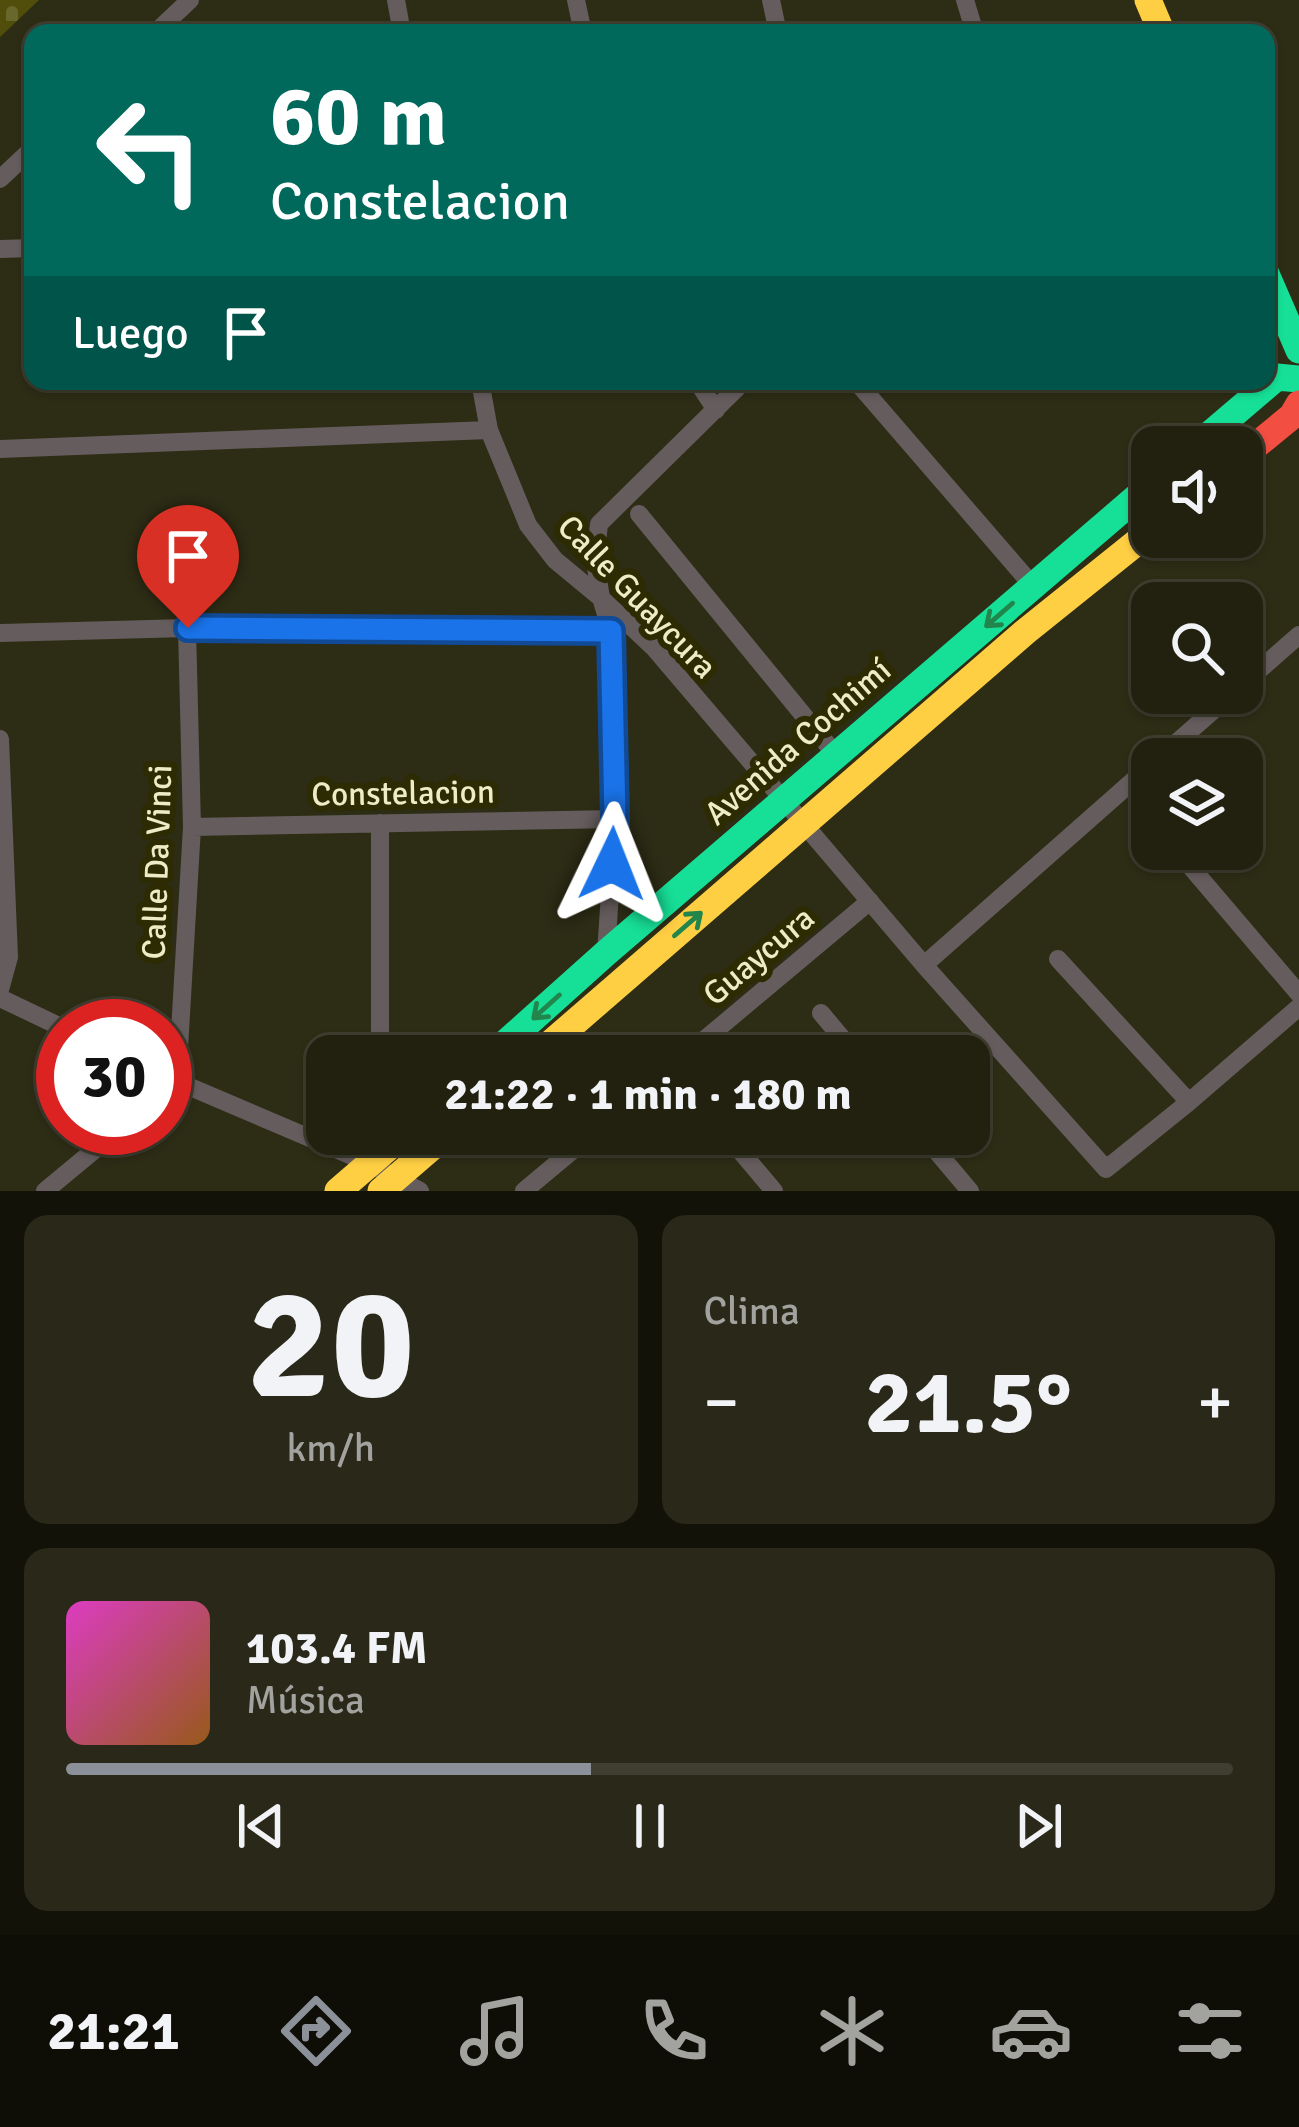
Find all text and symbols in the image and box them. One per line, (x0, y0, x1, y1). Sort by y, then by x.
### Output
text: 60 m (270, 65, 447, 169)
icon: left (72, 72, 228, 228)
text: Constelacion (270, 168, 570, 235)
icon: arrive (213, 300, 279, 366)
text: Luego (72, 306, 189, 361)
map controls (1131, 426, 1263, 870)
button: sound (1131, 426, 1263, 558)
pin (137, 505, 239, 628)
street label: Calle Guaycura (549, 507, 725, 687)
icon: arrive (155, 523, 221, 589)
button: search (1131, 582, 1263, 714)
one-way arrow (985, 600, 1015, 628)
street label: Avenida Cochimí (696, 650, 900, 834)
button: layers (1131, 738, 1263, 870)
street label: Calle Da Vinci (134, 764, 181, 960)
street label: Constelacion (311, 771, 495, 816)
position arrow (549, 801, 675, 927)
street label: Guaycura (695, 898, 823, 1015)
one-way arrow (672, 911, 703, 938)
one-way arrow (531, 993, 561, 1020)
speed limit sign: 30 (36, 999, 192, 1155)
text: 21:22 · 1 min · 180 m (444, 1067, 852, 1122)
text: 20 (247, 1249, 415, 1442)
text: Clima (704, 1287, 800, 1335)
text: 21.5° (864, 1347, 1072, 1458)
text: − (704, 1362, 739, 1443)
text: + (1197, 1362, 1233, 1443)
text: km/h (287, 1424, 375, 1472)
text: 103.4 FM (246, 1621, 428, 1676)
text: Música (246, 1676, 365, 1724)
icon: previous (228, 1793, 294, 1859)
icon: pause (617, 1793, 683, 1859)
icon: next (1006, 1793, 1072, 1859)
icon: directions (274, 1989, 358, 2073)
icon: music (453, 1989, 537, 2073)
icon: phone (632, 1989, 716, 2073)
icon: climate (810, 1989, 894, 2073)
icon: car (989, 1989, 1073, 2073)
icon: filters (1168, 1989, 1252, 2073)
text: 21:21 (47, 1998, 180, 2065)

